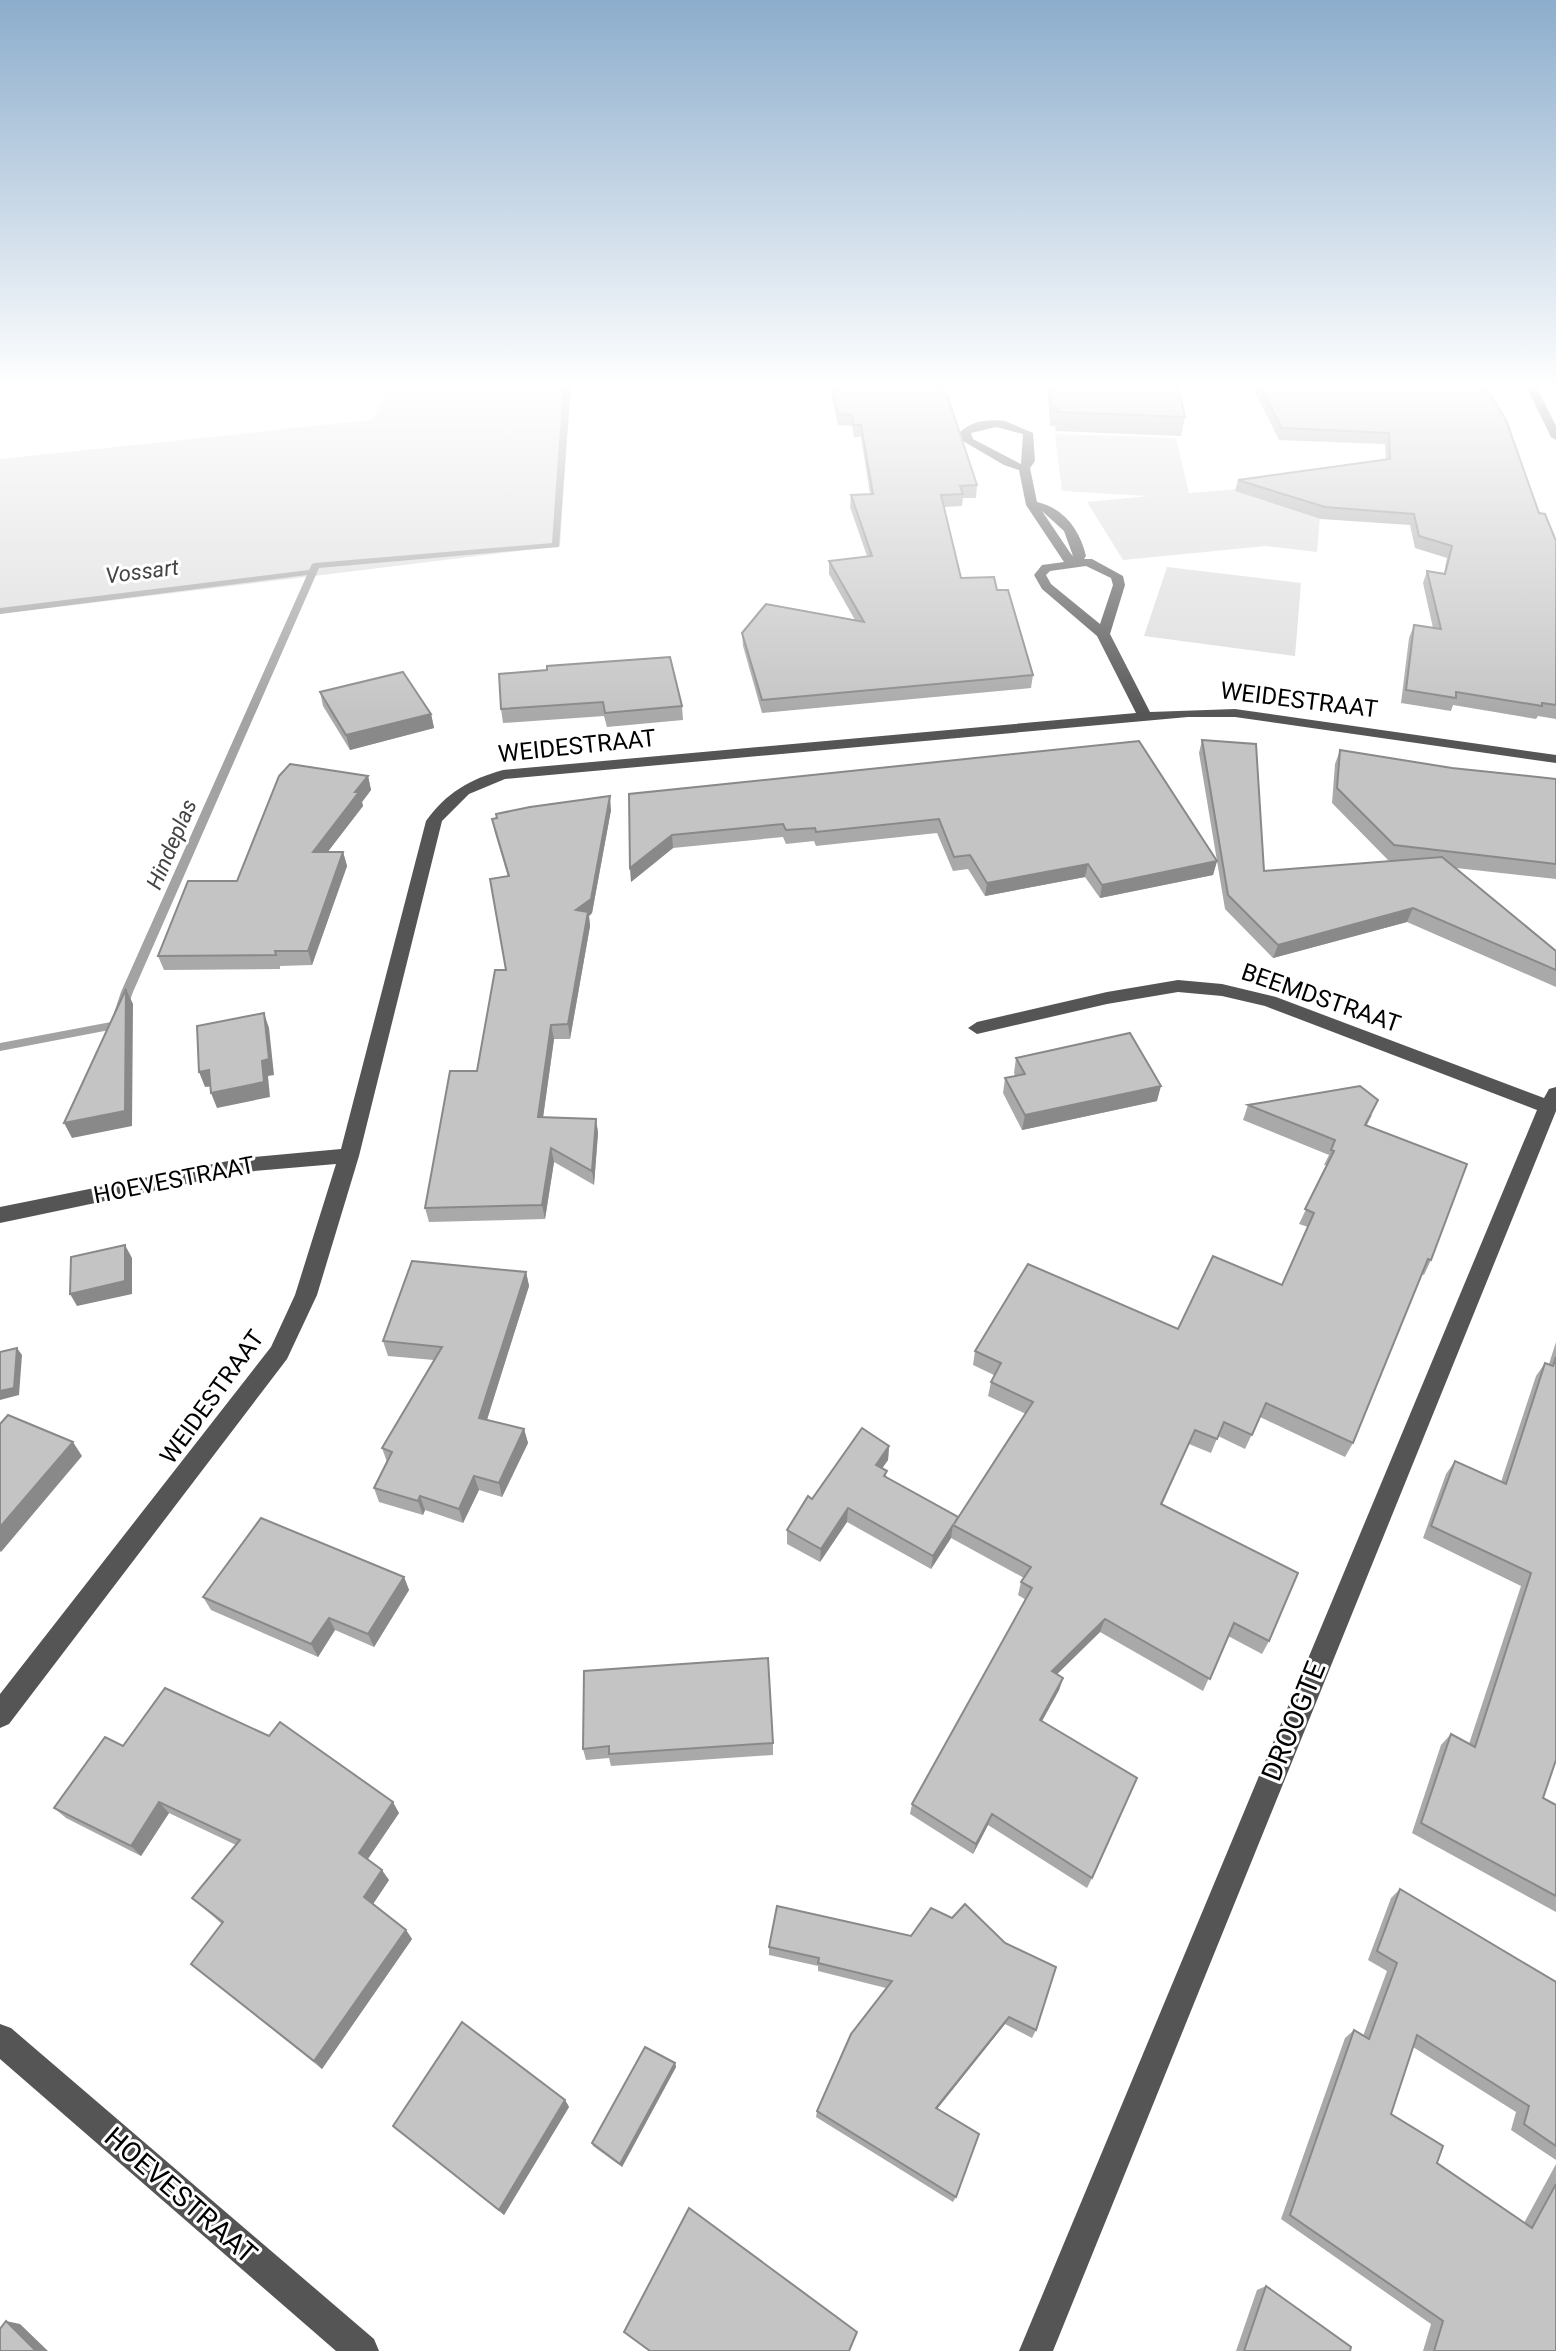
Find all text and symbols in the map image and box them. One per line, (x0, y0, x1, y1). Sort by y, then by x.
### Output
water label: Vossart (104, 554, 181, 588)
street label: WEIDESTRAAT (1219, 676, 1379, 724)
street label: WEIDESTRAAT (497, 724, 657, 768)
water label: Hindeplas (141, 795, 202, 893)
street label: BEEMDSTRAAT (1238, 958, 1404, 1038)
street label: HOEVESTRAAT (91, 1151, 257, 1209)
street label: WEIDESTRAAT (154, 1325, 270, 1469)
street label: DROOGTE (1255, 1657, 1332, 1786)
street label: HOEVESTRAAT (98, 2120, 264, 2271)

